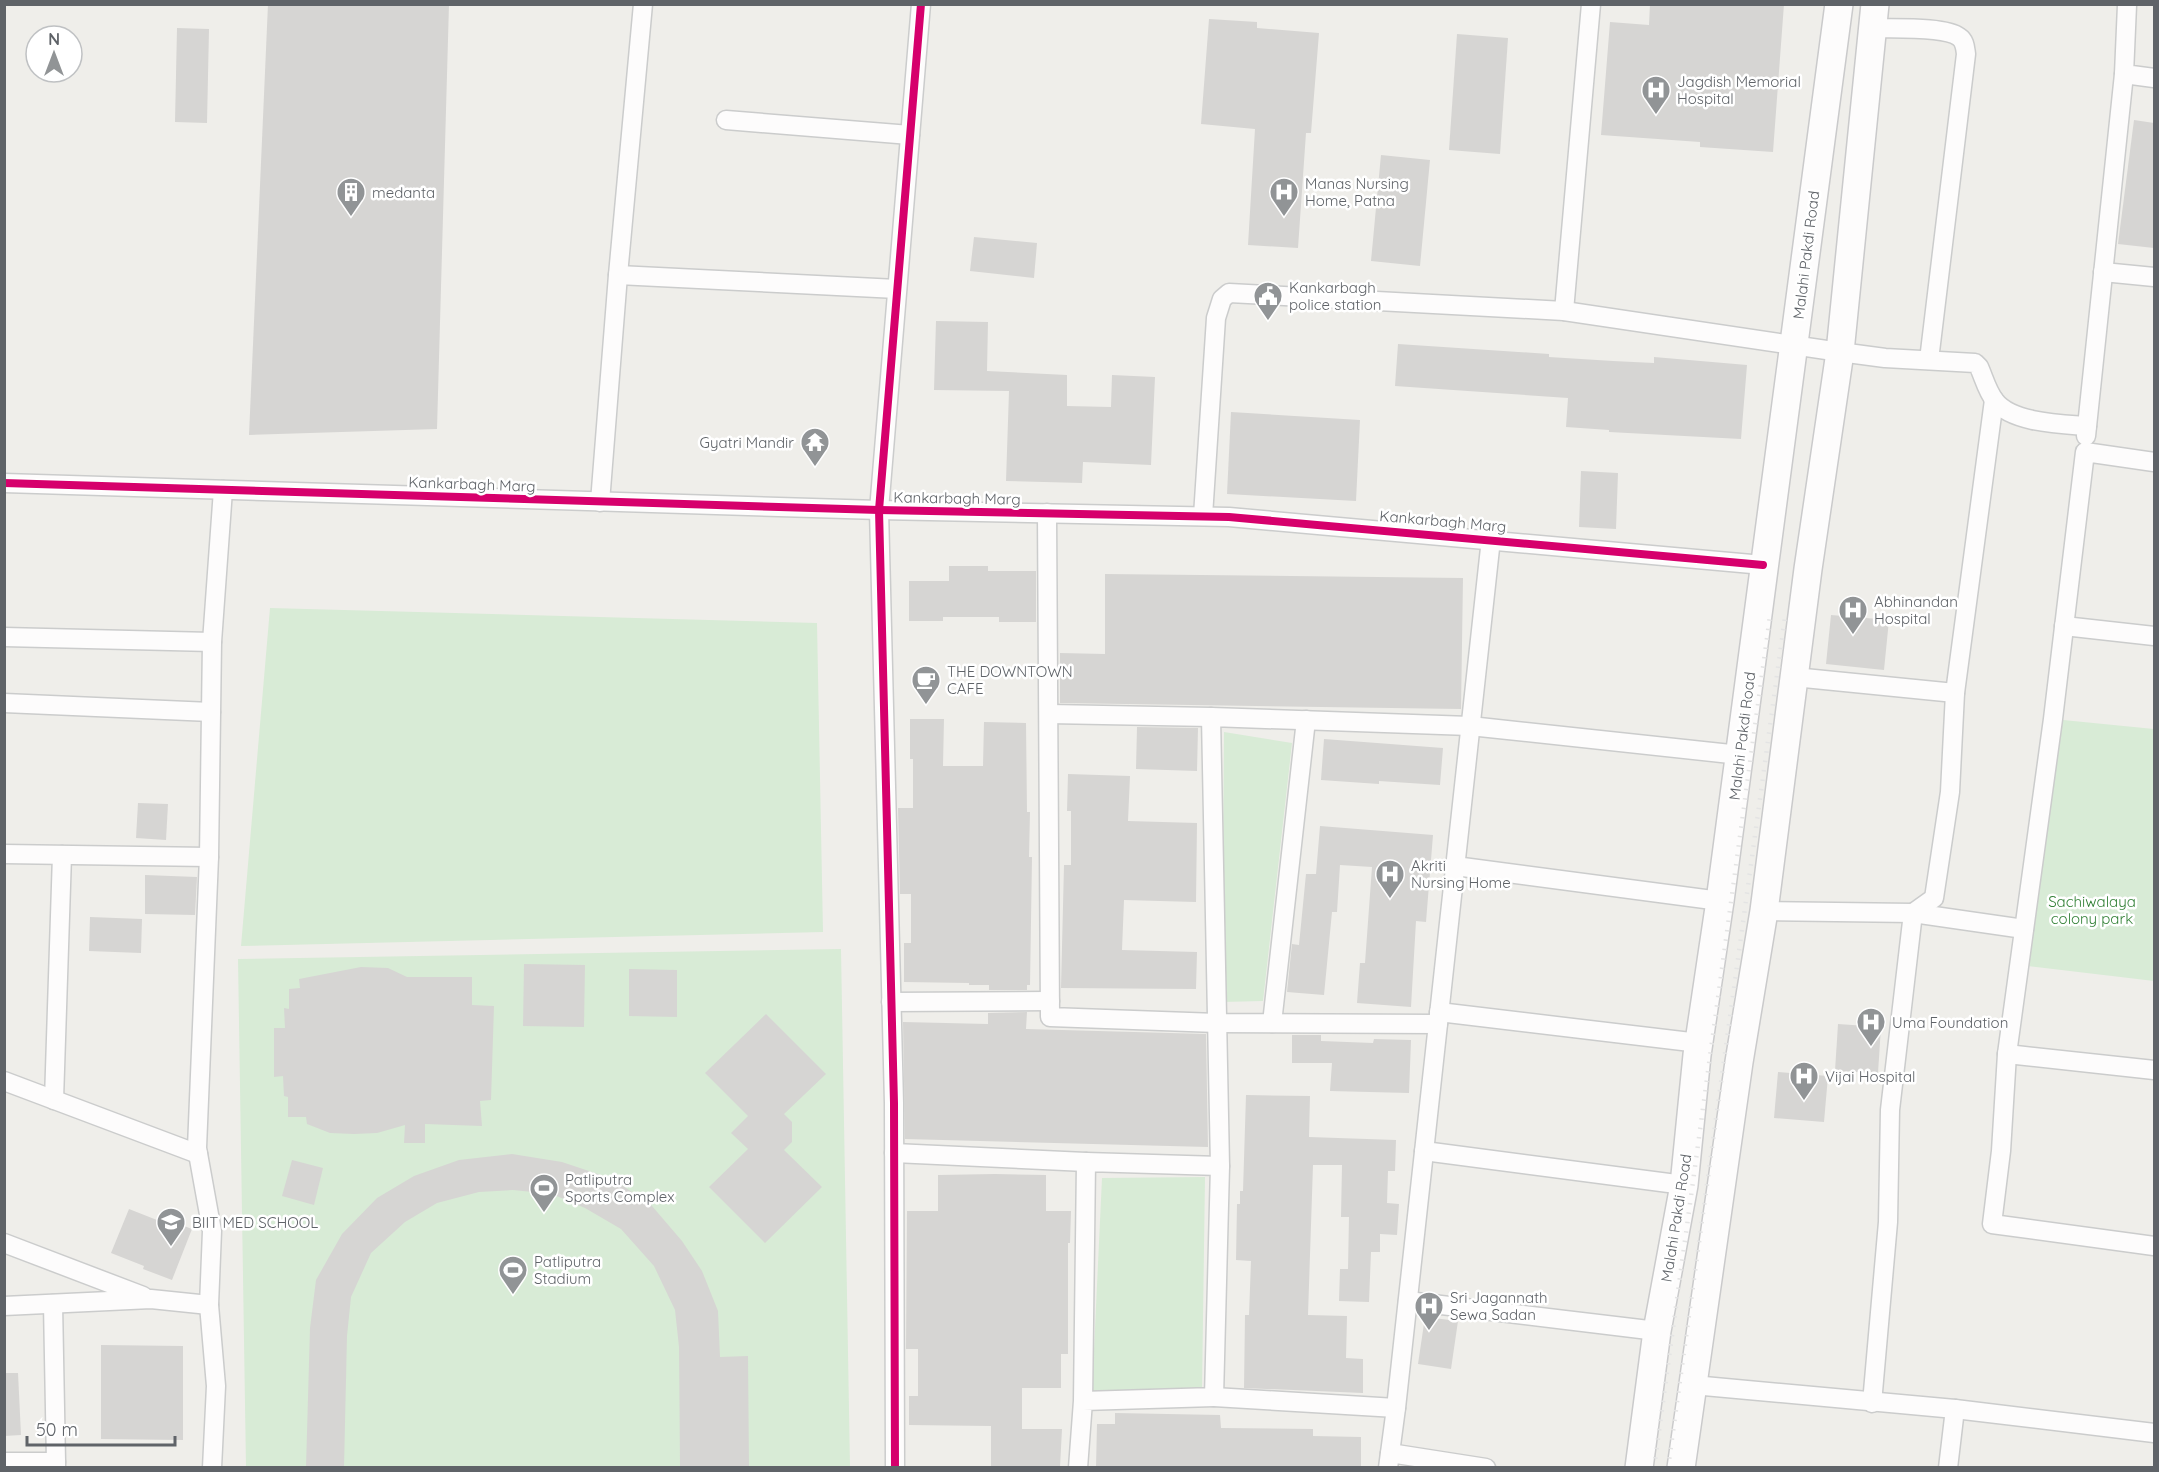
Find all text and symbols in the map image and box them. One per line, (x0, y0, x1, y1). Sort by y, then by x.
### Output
north arrow (24, 24, 84, 84)
text: N (48, 29, 60, 49)
place label: Jagdish Memorial Hospital (1677, 72, 1801, 108)
hospital icon: Jagdish Memorial Hospital (1640, 74, 1672, 116)
place label: Manas Nursing Home, Patna (1305, 174, 1409, 210)
building icon: medanta (335, 176, 367, 218)
hospital icon: Manas Nursing Home, Patna (1268, 176, 1300, 218)
place label: medanta (372, 183, 435, 202)
street label: Malahi Pakdi Road (1789, 190, 1823, 320)
place label: Kankarbagh police station (1289, 278, 1381, 314)
public building icon: Kankarbagh police station (1252, 280, 1284, 322)
temple icon: Gyatri Mandir (799, 426, 831, 468)
place label: Gyatri Mandir (700, 433, 794, 452)
street label: Kankarbagh Marg (408, 472, 536, 496)
street label: Kankarbagh Marg (893, 487, 1021, 509)
street label: Kankarbagh Marg (1379, 506, 1507, 536)
place label: Abhinandan Hospital (1874, 592, 1958, 628)
hospital icon: Abhinandan Hospital (1837, 594, 1869, 636)
place label: THE DOWNTOWN CAFE (947, 662, 1073, 698)
cafe icon: THE DOWNTOWN CAFE (910, 664, 942, 706)
street label: Malahi Pakdi Road (1725, 671, 1759, 801)
place label: Akriti Nursing Home (1411, 856, 1511, 892)
hospital icon: Akriti Nursing Home (1374, 858, 1406, 900)
park label: Sachiwalaya colony park (2048, 892, 2136, 928)
hospital icon: Uma Foundation (1855, 1006, 1887, 1048)
place label: Uma Foundation (1892, 1013, 2008, 1032)
hospital icon: Vijai Hospital (1788, 1060, 1820, 1102)
place label: Vijai Hospital (1825, 1067, 1915, 1086)
street label: Malahi Pakdi Road (1657, 1153, 1695, 1283)
place label: Patliputra Sports Complex (565, 1170, 674, 1206)
sports icon: Patliputra Sports Complex (528, 1172, 560, 1214)
school or university icon: BIIT MED SCHOOL (155, 1206, 187, 1248)
place label: BIIT MED SCHOOL (192, 1213, 318, 1232)
place label: Patliputra Stadium (534, 1252, 601, 1288)
sports icon: Patliputra Stadium (497, 1254, 529, 1296)
place label: Sri Jagannath Sewa Sadan (1450, 1288, 1548, 1324)
hospital icon: Sri Jagannath Sewa Sadan (1413, 1290, 1445, 1332)
scale bar (27, 1409, 176, 1447)
text: 50 m (36, 1418, 78, 1441)

